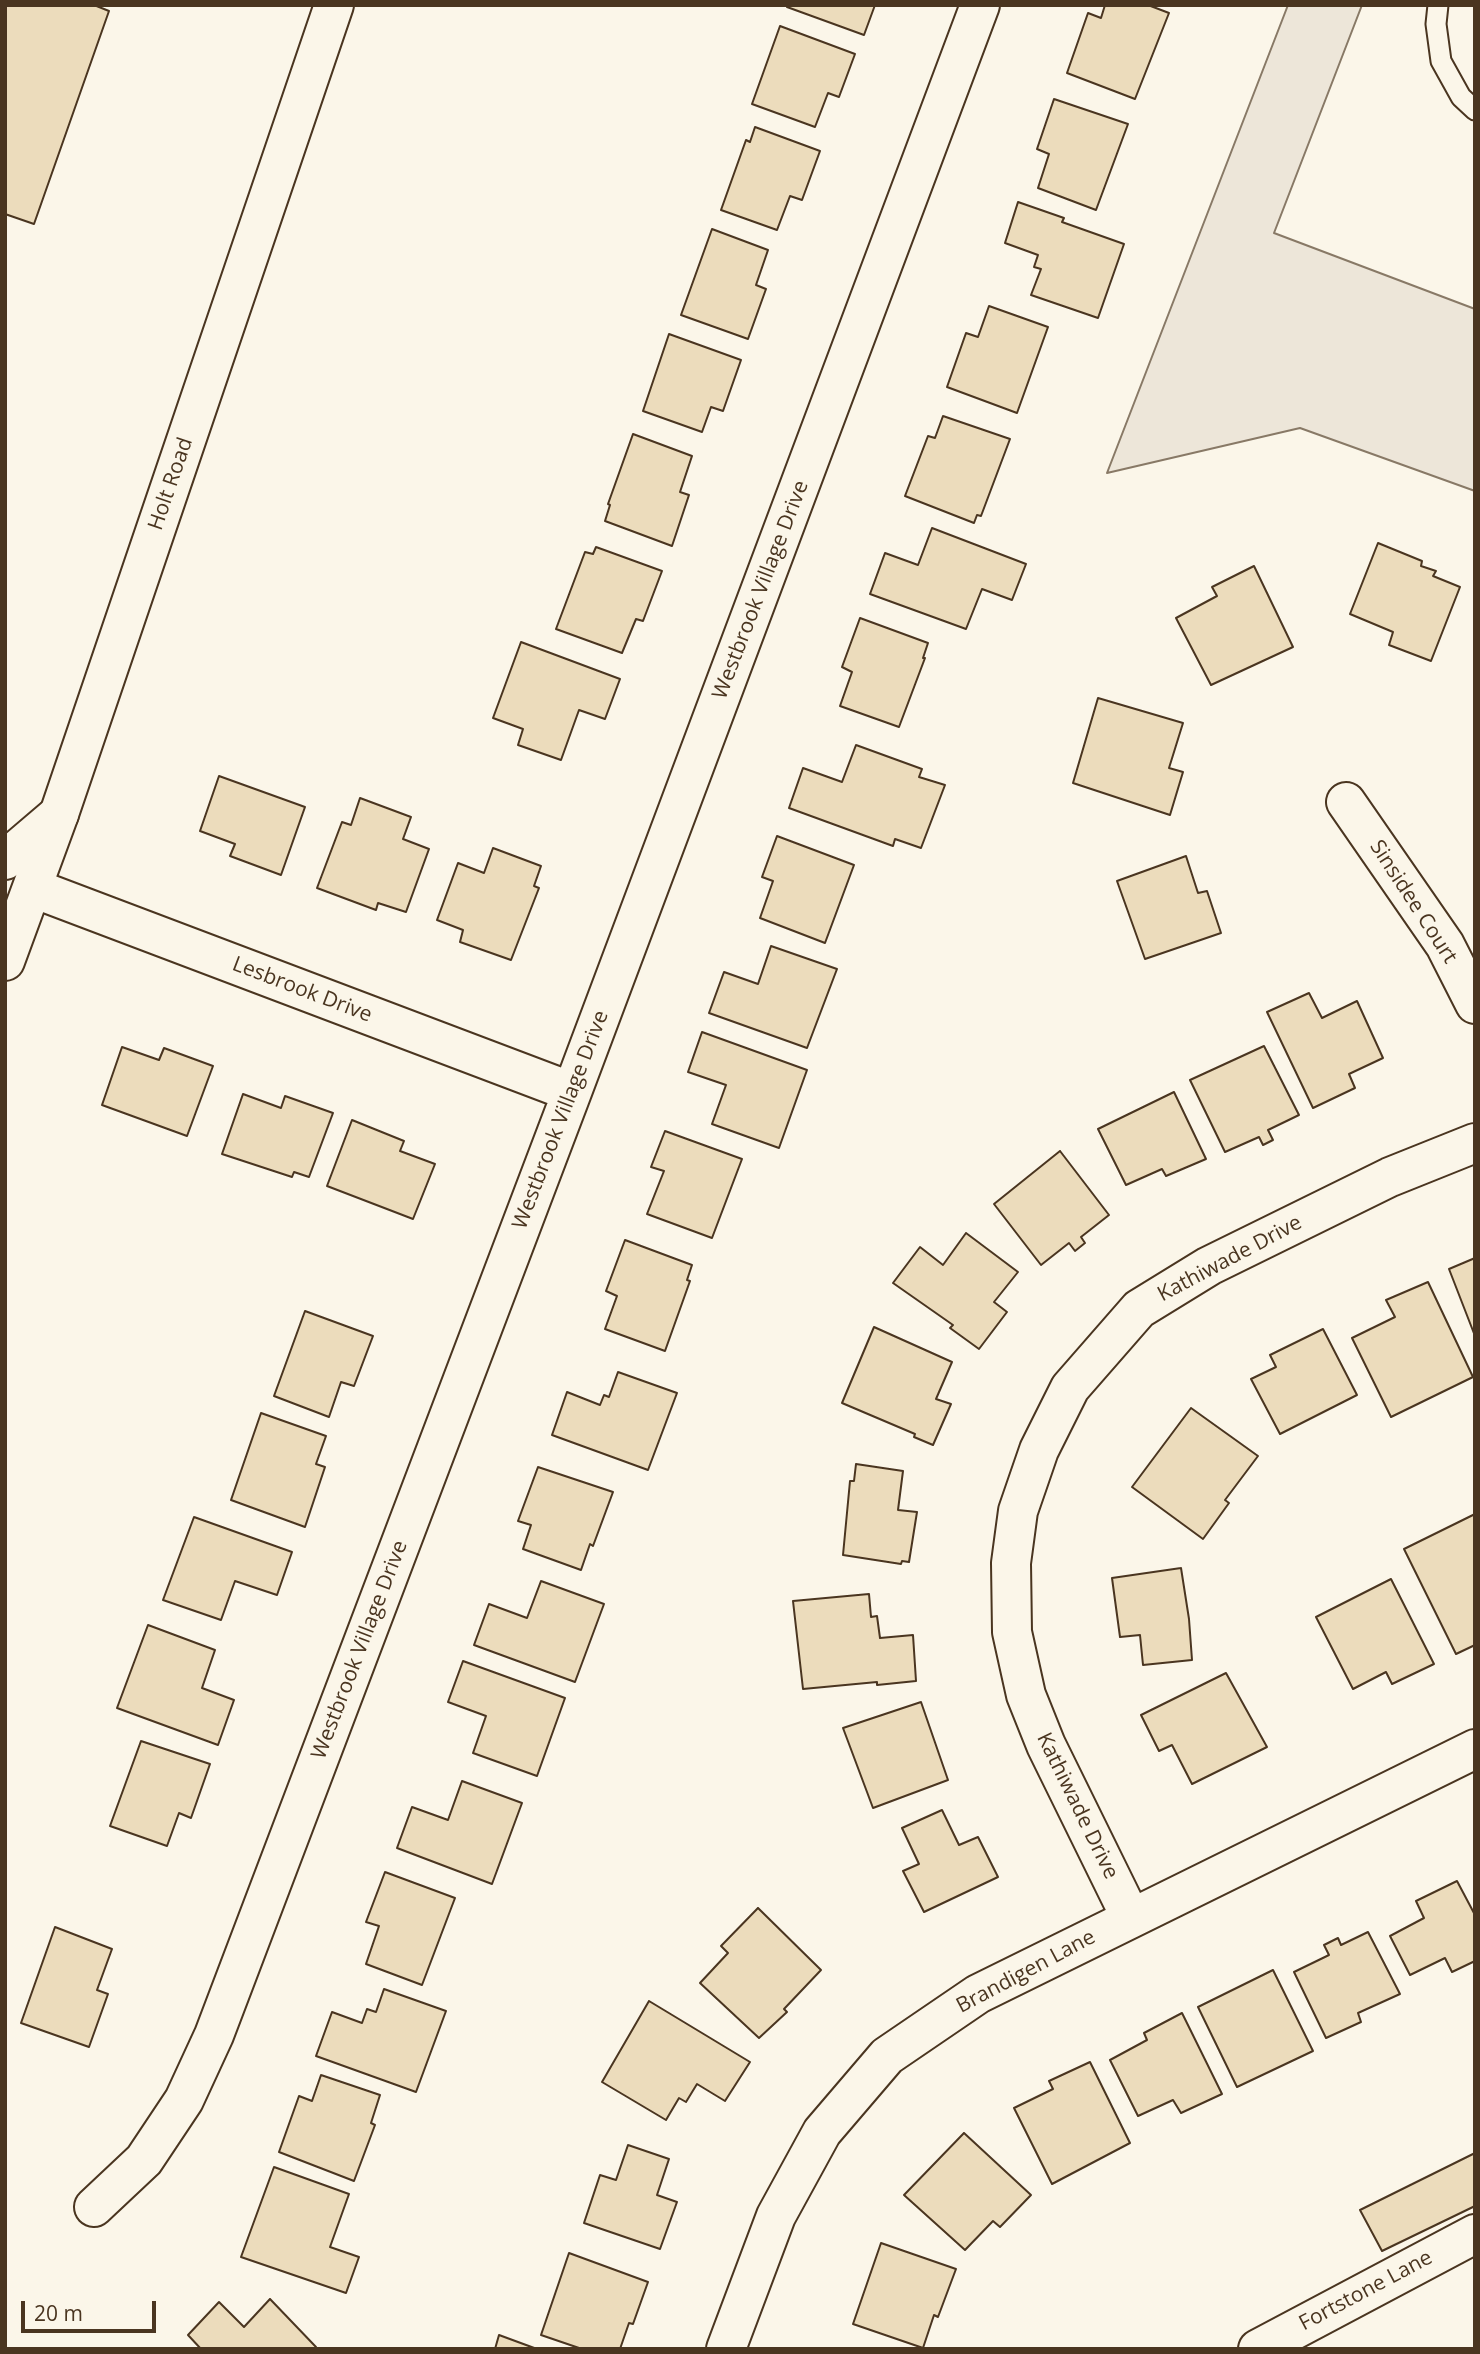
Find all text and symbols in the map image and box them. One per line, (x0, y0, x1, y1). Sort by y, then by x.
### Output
street label: Holt Road (143, 434, 199, 534)
street label: Westbrook Village Drive (708, 477, 814, 703)
street label: Sinsidee Court (1364, 836, 1462, 968)
street label: Lesbrook Drive (229, 952, 375, 1028)
street label: Westbrook Village Drive (508, 1007, 614, 1233)
street label: Kathiwade Drive (1154, 1210, 1306, 1308)
street label: Westbrook Village Drive (307, 1537, 413, 1763)
street label: Kathiwade Drive (1031, 1729, 1123, 1883)
street label: Brandigen Lane (952, 1925, 1100, 2019)
street label: Fortstone Lane (1295, 2245, 1437, 2337)
scale bar (24, 2288, 159, 2332)
text: 20 m (34, 2299, 83, 2327)

